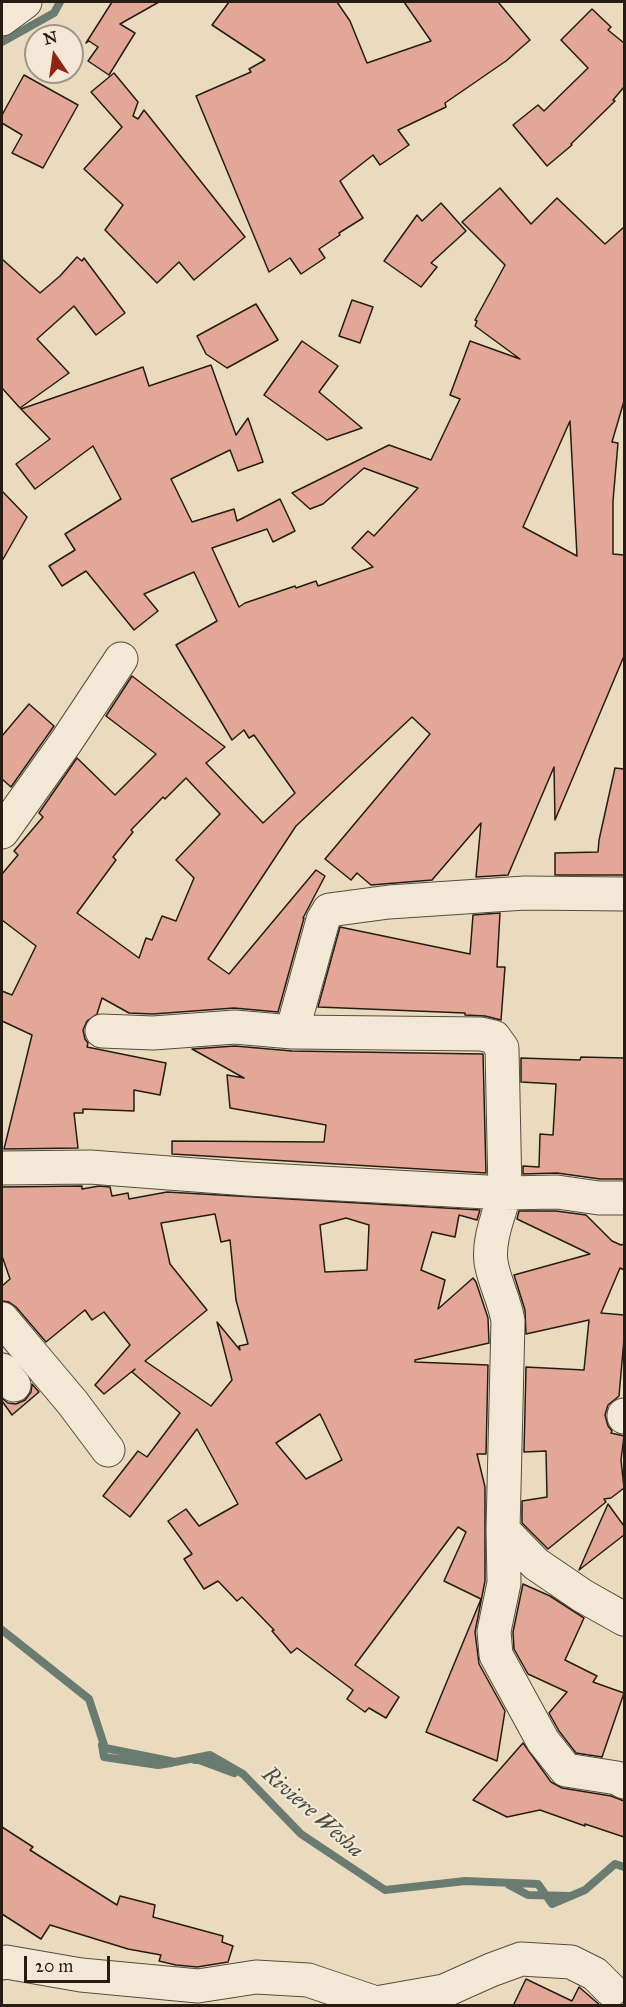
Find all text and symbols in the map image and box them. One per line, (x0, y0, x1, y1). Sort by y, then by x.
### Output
north arrow (24, 24, 84, 84)
text: N (42, 27, 59, 49)
water label: Riviere Wesha (256, 1762, 368, 1864)
scale bar (27, 1944, 112, 1982)
text: 20 m (35, 1955, 73, 1977)

